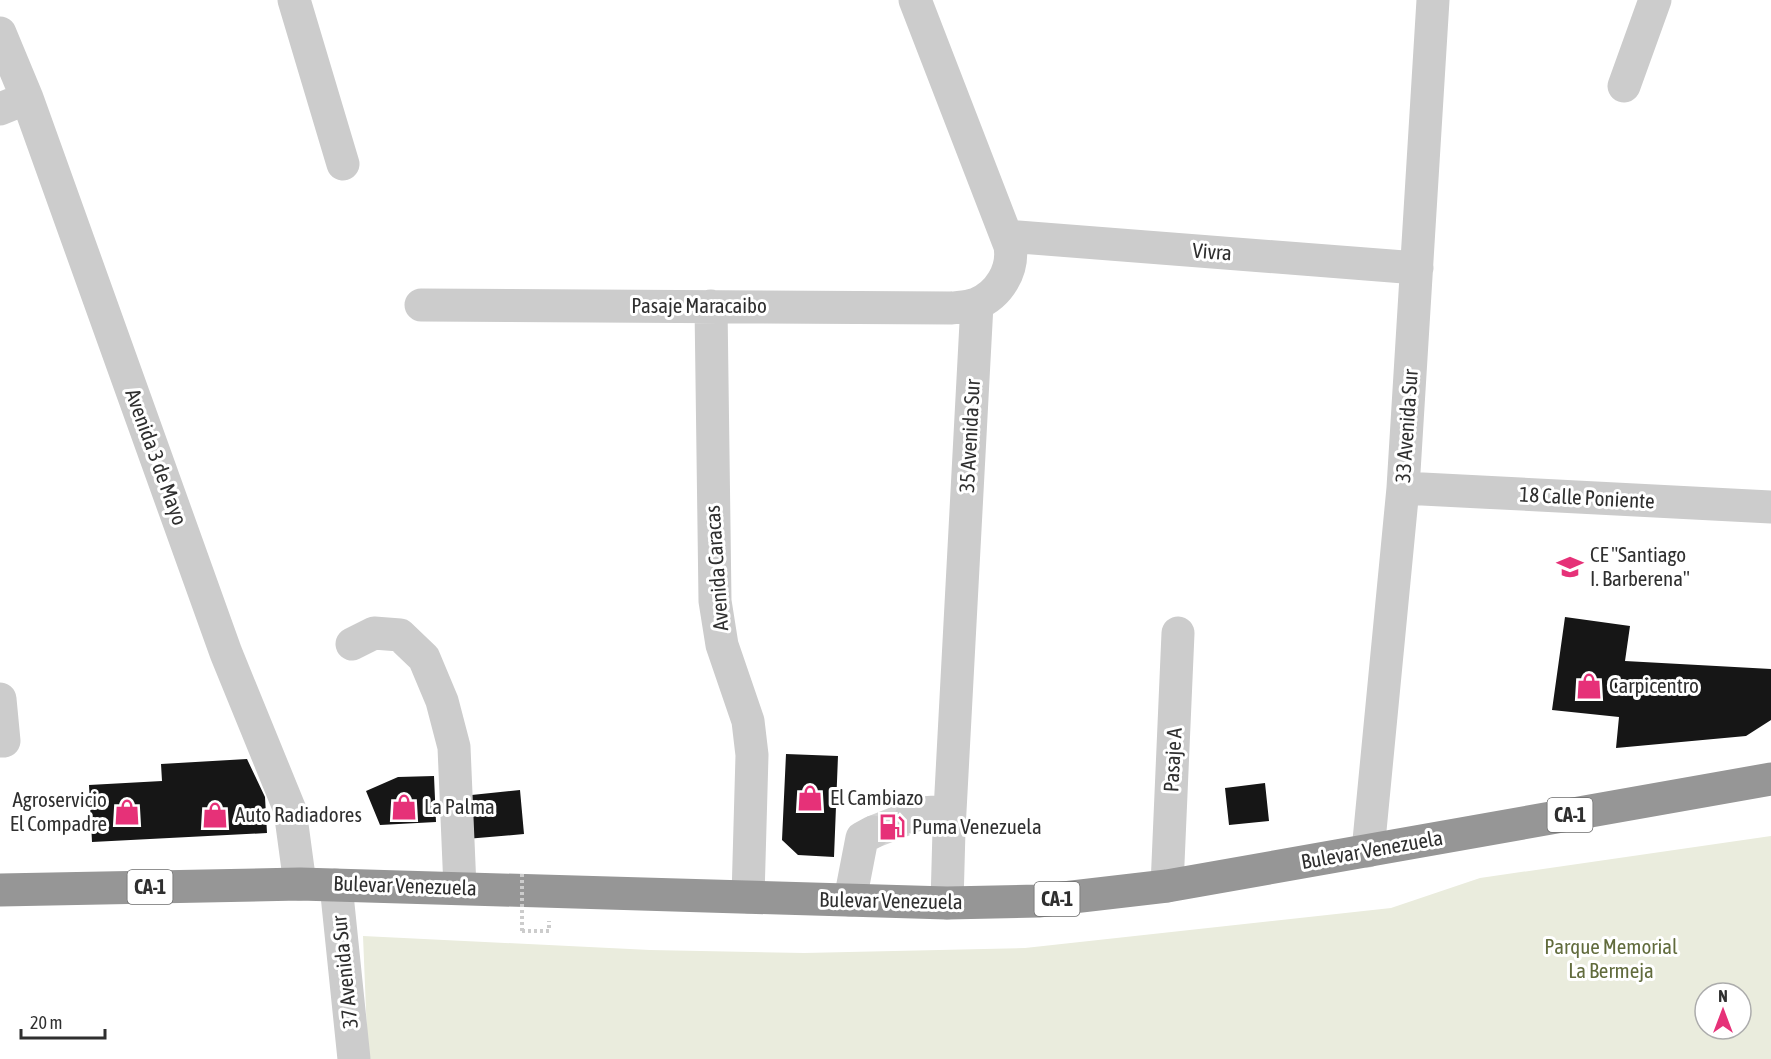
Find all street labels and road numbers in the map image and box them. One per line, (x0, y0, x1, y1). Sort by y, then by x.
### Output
street label: Vivra (1192, 238, 1233, 264)
street label: Pasaje Maracaibo (631, 293, 767, 317)
street label: 33 Avenida Sur (1390, 368, 1422, 483)
street label: 35 Avenida Sur (954, 378, 984, 493)
street label: Avenida 3 de Mayo (121, 385, 193, 528)
street label: 18 Calle Poniente (1519, 481, 1655, 513)
street label: Avenida Caracas (700, 505, 732, 632)
street label: Pasaje A (1158, 726, 1186, 793)
road number: CA-1 (1548, 798, 1592, 832)
street label: Bulevar Venezuela (1299, 825, 1445, 873)
road number: CA-1 (128, 870, 172, 904)
street label: Bulevar Venezuela (333, 871, 477, 899)
road number: CA-1 (1034, 882, 1080, 916)
street label: Bulevar Venezuela (819, 887, 963, 913)
street label: 37 Avenida Sur (326, 914, 362, 1030)

